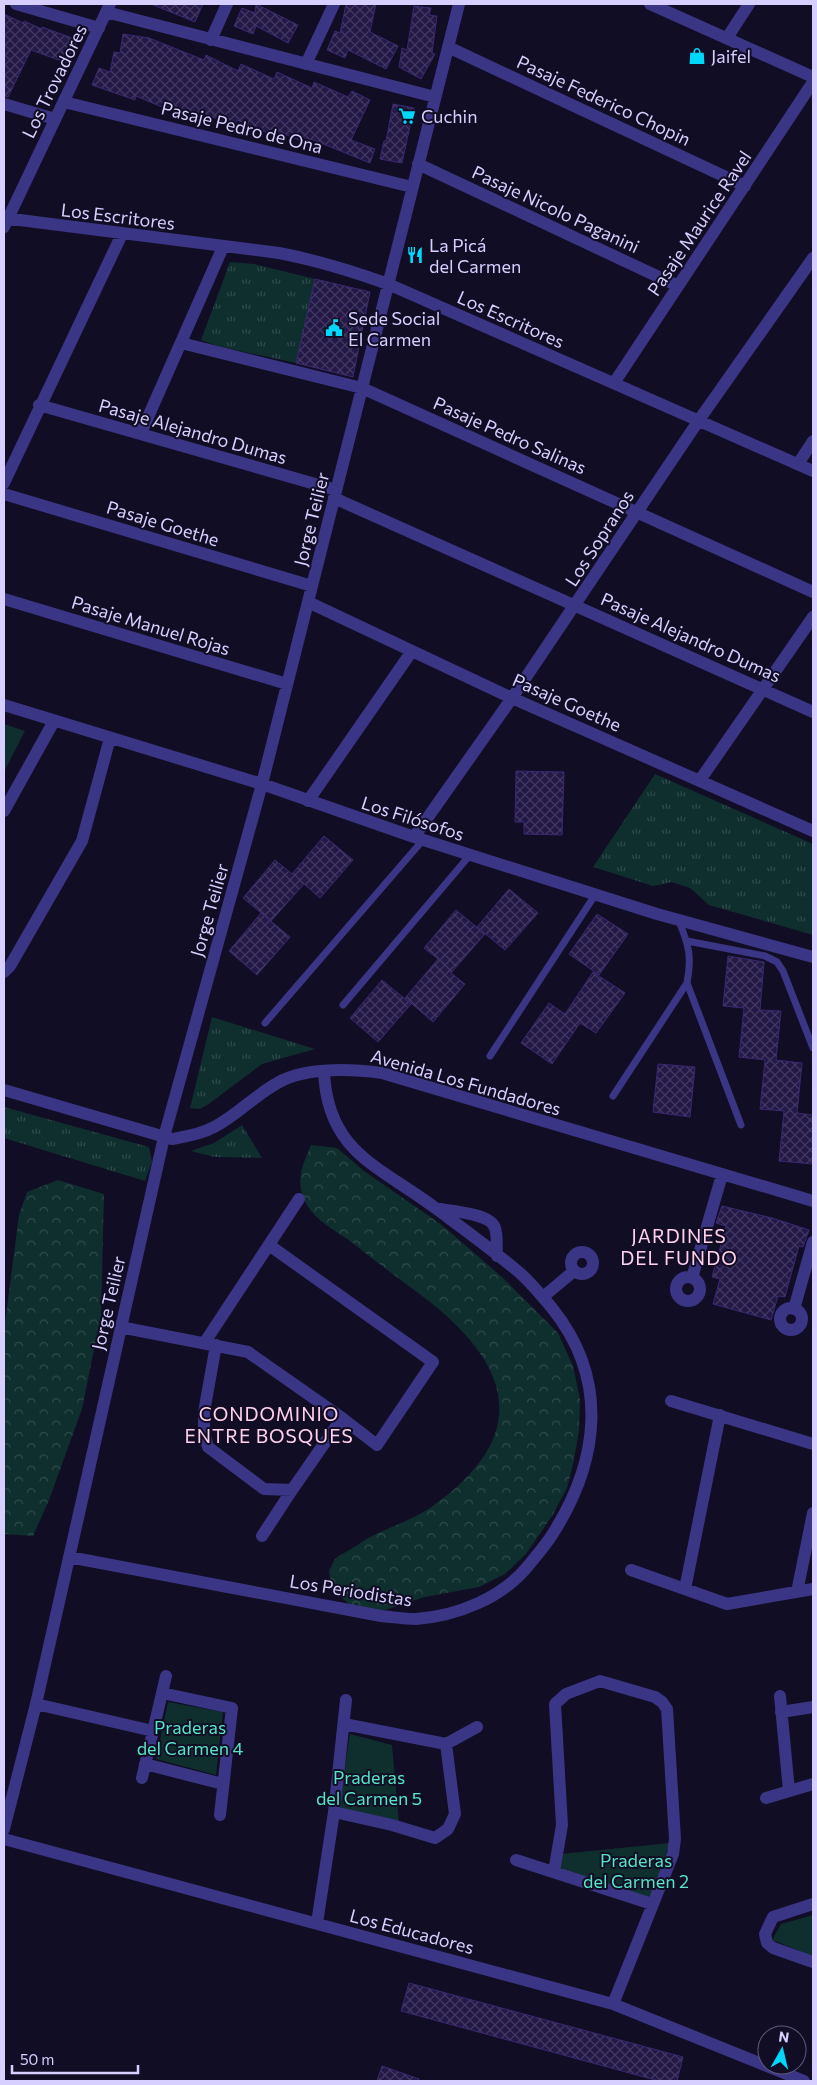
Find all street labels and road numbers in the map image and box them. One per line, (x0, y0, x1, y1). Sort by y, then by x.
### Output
street label: Los Trovadores (17, 20, 91, 142)
street label: Pasaje Federico Chopin (514, 50, 694, 150)
street label: Pasaje Pedro de Ona (159, 96, 325, 158)
street label: Pasaje Maurice Ravel (642, 146, 756, 300)
street label: Pasaje Nicolo Paganini (469, 161, 643, 257)
street label: Los Escritores (60, 198, 176, 234)
street label: Los Escritores (454, 286, 568, 352)
street label: Pasaje Pedro Salinas (430, 391, 590, 479)
street label: Pasaje Alejandro Dumas (96, 394, 290, 468)
street label: Jorge Teilier (289, 470, 333, 568)
street label: Los Sopranos (560, 486, 638, 590)
street label: Pasaje Goethe (104, 495, 222, 551)
street label: Pasaje Alejandro Dumas (598, 587, 784, 687)
street label: Pasaje Manuel Rojas (69, 590, 233, 660)
street label: Pasaje Goethe (509, 668, 625, 736)
street label: Los Filósofos (359, 791, 467, 845)
street label: Jorge Teilier (185, 861, 233, 959)
street label: Avenida Los Fundadores (368, 1044, 564, 1120)
street label: Jorge Teilier (87, 1254, 129, 1352)
street label: Los Periodistas (288, 1569, 414, 1611)
street label: Los Educadores (347, 1904, 477, 1958)

